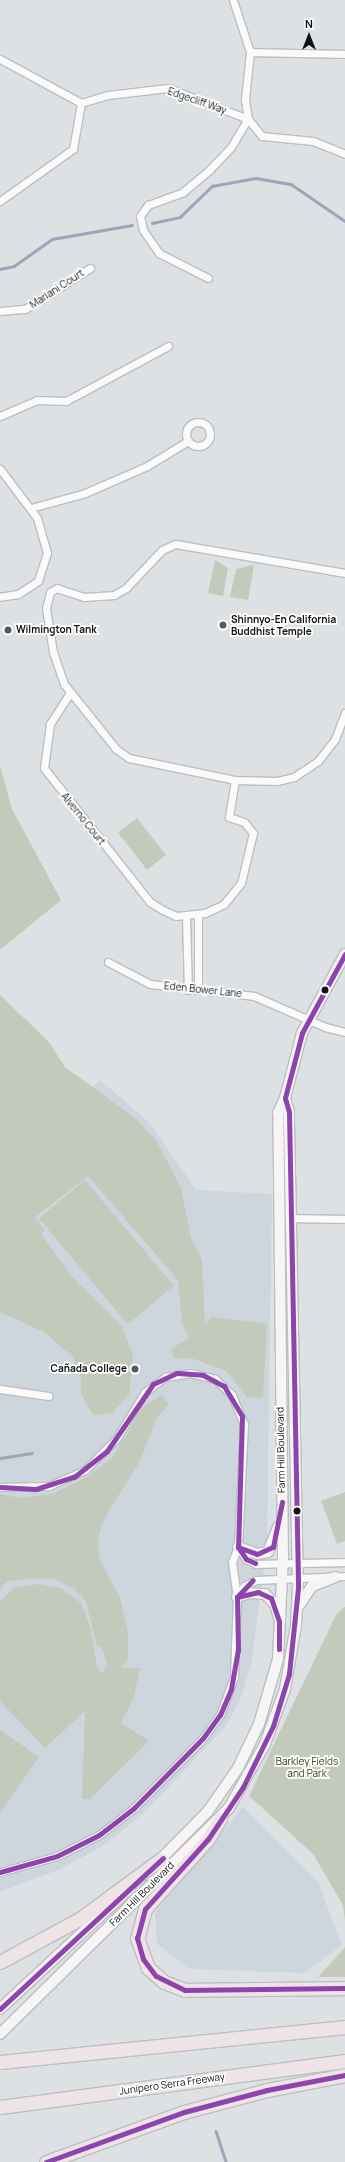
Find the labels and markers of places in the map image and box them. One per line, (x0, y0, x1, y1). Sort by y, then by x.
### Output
place label: Shinnyo-En California Buddhist Temple (231, 613, 336, 636)
marker: Shinnyo-En California Buddhist Temple (218, 620, 228, 630)
place label: Wilmington Tank (16, 624, 97, 636)
marker: Wilmington Tank (3, 625, 13, 635)
unlabelled marker (320, 985, 330, 995)
place label: Cañada College (51, 1363, 127, 1375)
marker: Cañada College (130, 1364, 140, 1374)
unlabelled marker (292, 1506, 302, 1516)

